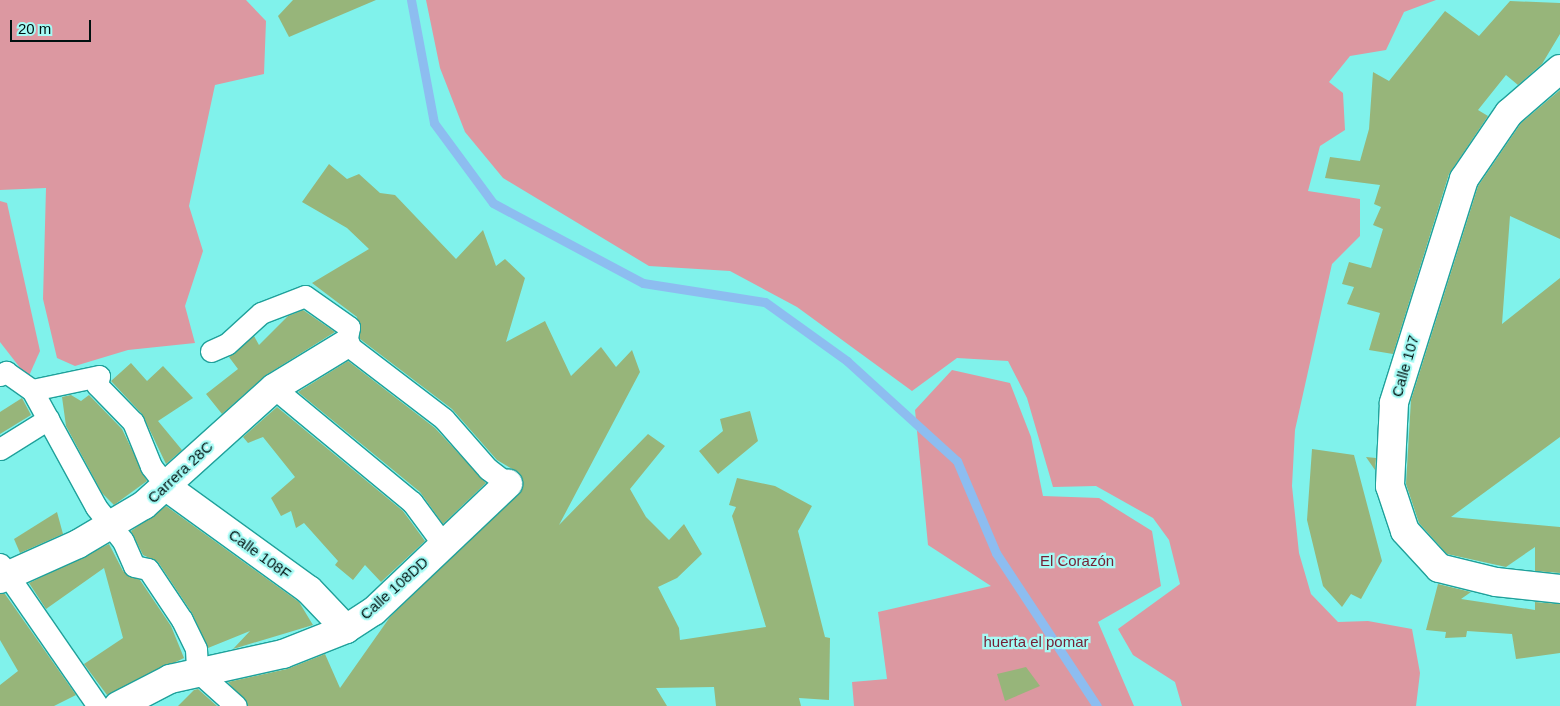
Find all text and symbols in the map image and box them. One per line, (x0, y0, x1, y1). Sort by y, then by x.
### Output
scale bar (12, 10, 94, 42)
text: 20 m (18, 20, 51, 37)
street label: Calle 107 (1388, 333, 1422, 399)
street label: Carrera 28C (144, 437, 216, 507)
street label: Calle 108F (225, 525, 295, 583)
park label: El Corazón (1040, 552, 1114, 570)
street label: Calle 108DD (356, 553, 432, 623)
park label: huerta el pomar (983, 633, 1089, 651)

